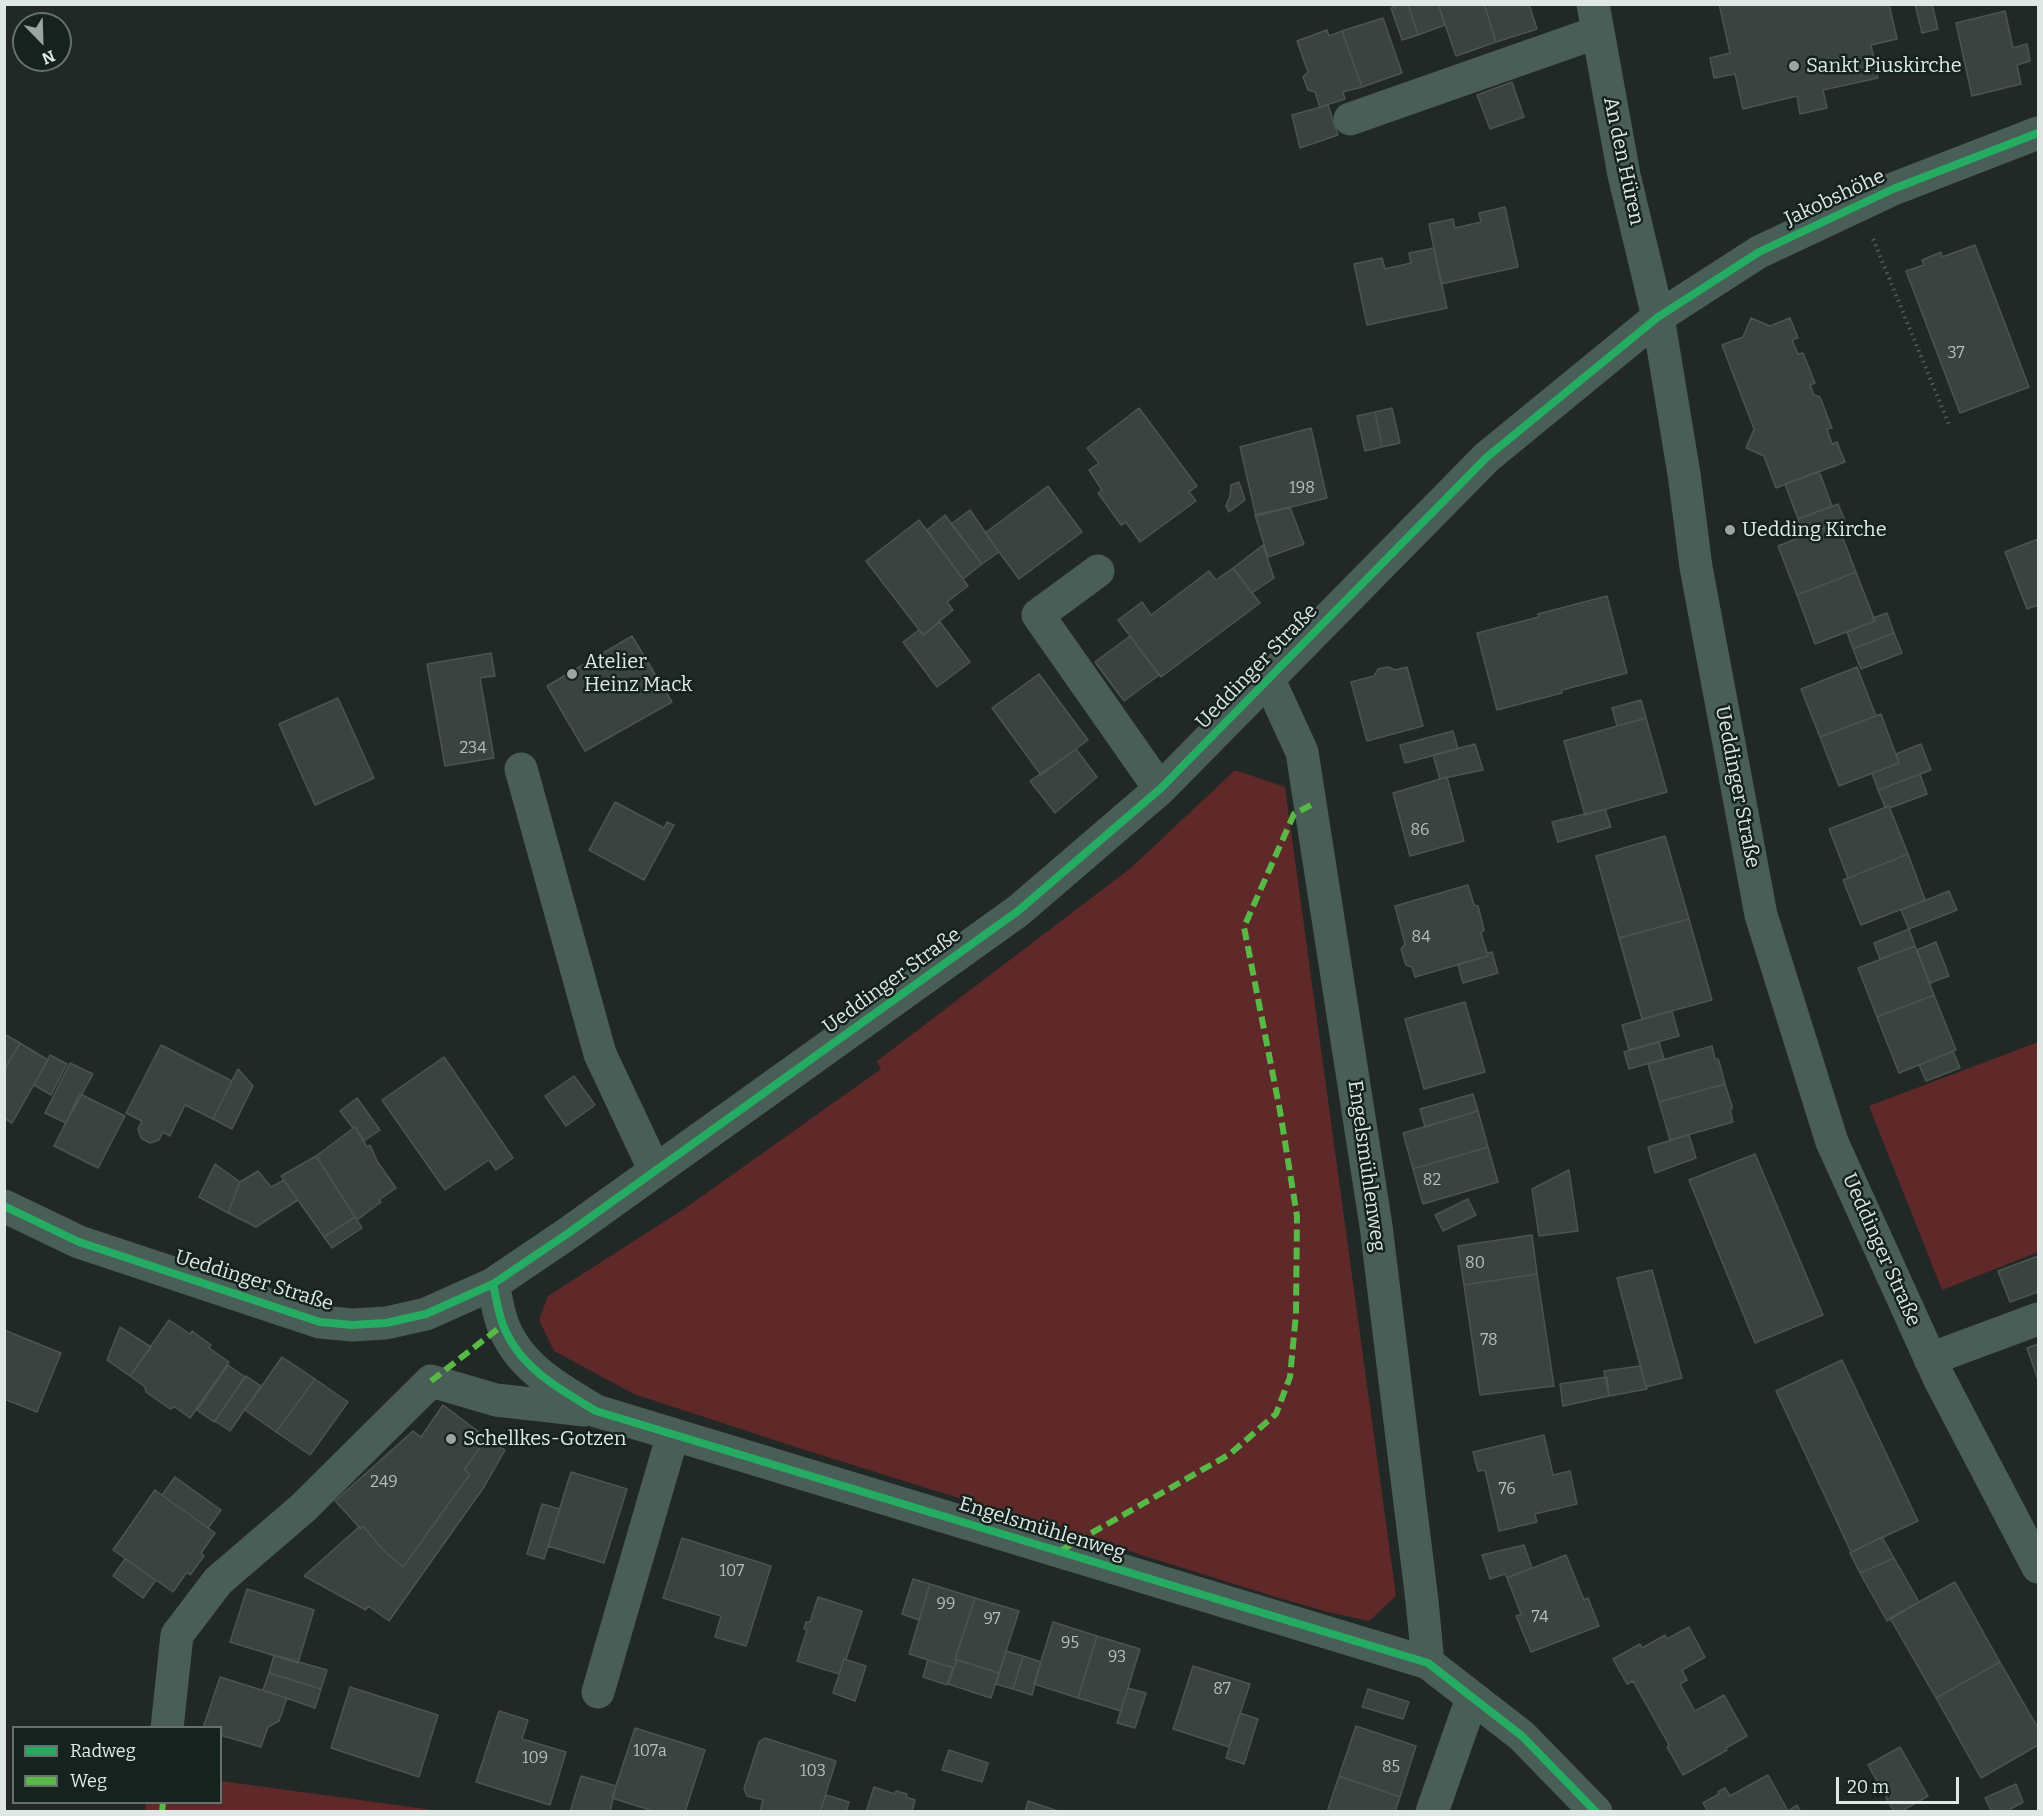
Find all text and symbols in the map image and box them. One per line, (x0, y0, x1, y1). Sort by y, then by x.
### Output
north arrow (12, 12, 72, 72)
text: N (39, 46, 58, 68)
place label: Sankt Piuskirche (1806, 54, 1962, 78)
marker: Sankt Piuskirche (1787, 59, 1801, 73)
street label: An den Hüren (1598, 95, 1648, 227)
street label: Jakobshöhe (1781, 164, 1889, 232)
house number: 37 (1947, 344, 1965, 364)
house number: 198 (1289, 479, 1315, 499)
place label: Uedding Kirche (1742, 518, 1887, 542)
marker: Uedding Kirche (1723, 523, 1737, 537)
street label: Ueddinger Straße (1191, 599, 1323, 735)
place label: Atelier Heinz Mack (584, 650, 692, 697)
marker: Atelier Heinz Mack (565, 667, 579, 681)
street label: Ueddinger Straße (1710, 704, 1764, 870)
house number: 234 (459, 739, 487, 759)
house number: 86 (1410, 821, 1430, 841)
street label: Ueddinger Straße (818, 923, 966, 1039)
house number: 84 (1412, 928, 1430, 948)
street label: Engelsmühlenweg (1342, 1079, 1390, 1253)
street label: Ueddinger Straße (1837, 1170, 1925, 1330)
house number: 82 (1423, 1171, 1441, 1191)
street label: Ueddinger Straße (172, 1245, 336, 1317)
house number: 80 (1465, 1254, 1485, 1274)
house number: 78 (1480, 1331, 1498, 1351)
place label: Schellkes-Gotzen (463, 1427, 626, 1451)
marker: Schellkes-Gotzen (444, 1432, 458, 1446)
house number: 249 (370, 1473, 398, 1493)
house number: 76 (1498, 1480, 1516, 1500)
street label: Engelsmühlenweg (956, 1492, 1128, 1566)
house number: 107 (720, 1562, 744, 1582)
house number: 99 (937, 1595, 955, 1615)
house number: 74 (1531, 1608, 1549, 1628)
house number: 97 (983, 1610, 1001, 1630)
house number: 95 (1061, 1634, 1079, 1654)
house number: 93 (1108, 1648, 1126, 1668)
house number: 87 (1213, 1680, 1231, 1700)
legend (12, 1726, 222, 1804)
text: Radweg (70, 1740, 136, 1762)
house number: 107a (633, 1742, 667, 1762)
house number: 109 (522, 1749, 548, 1769)
house number: 85 (1382, 1758, 1400, 1778)
house number: 103 (800, 1762, 826, 1782)
scale bar (1839, 1765, 1962, 1803)
text: Weg (70, 1770, 107, 1792)
text: 20 m (1847, 1776, 1889, 1798)

